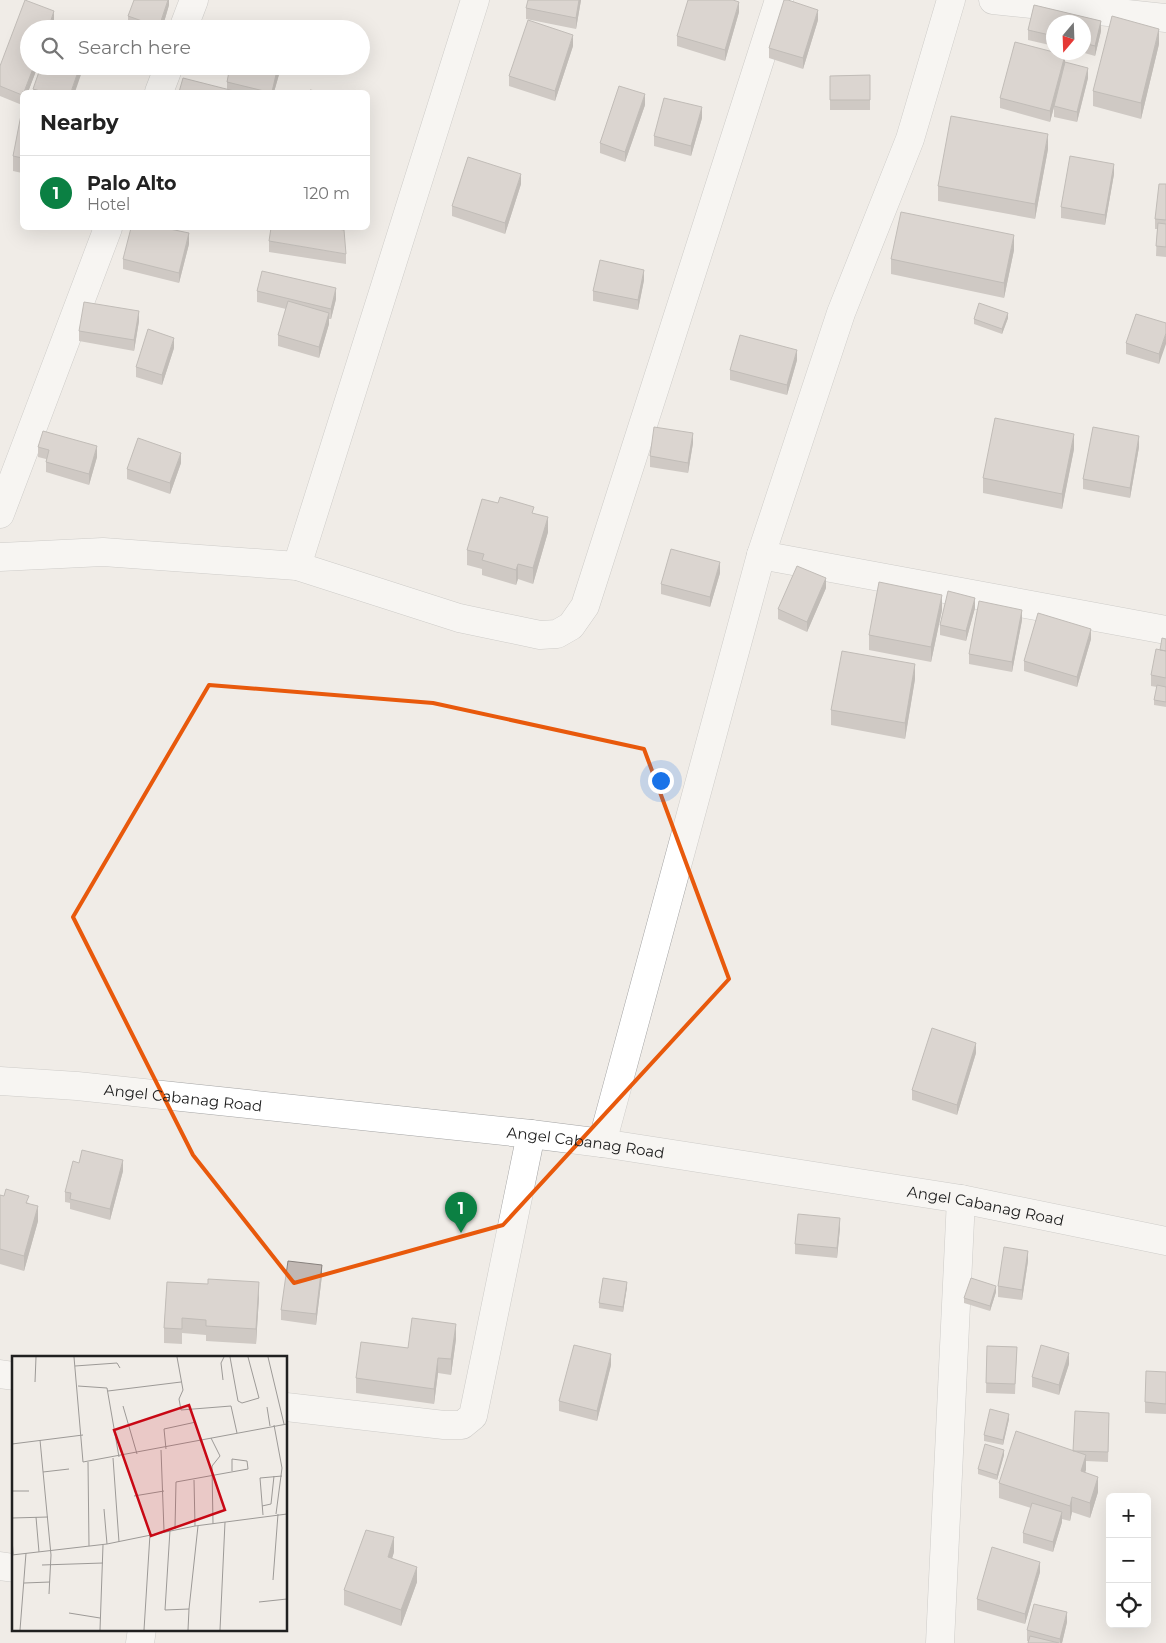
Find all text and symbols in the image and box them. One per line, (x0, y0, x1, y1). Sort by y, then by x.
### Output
north arrow (1046, 15, 1091, 60)
search box (20, 20, 370, 75)
icon: search (38, 34, 66, 62)
text: Search here (78, 36, 191, 59)
text: Nearby (40, 110, 119, 135)
text: Palo Alto (87, 172, 177, 195)
text: 1 (53, 184, 59, 203)
text: 120 m (303, 184, 350, 203)
text: Hotel (87, 195, 130, 214)
your location (648, 768, 674, 794)
street label: Angel Cabanag Road (103, 1079, 263, 1115)
street label: Angel Cabanag Road (506, 1122, 666, 1162)
street label: Angel Cabanag Road (906, 1181, 1066, 1229)
pin: 1 (445, 1192, 477, 1233)
inset map (12, 1356, 288, 1630)
map controls (1106, 1493, 1151, 1628)
button: + (1106, 1493, 1151, 1538)
button: − (1106, 1538, 1151, 1583)
button: locate (1106, 1583, 1151, 1628)

